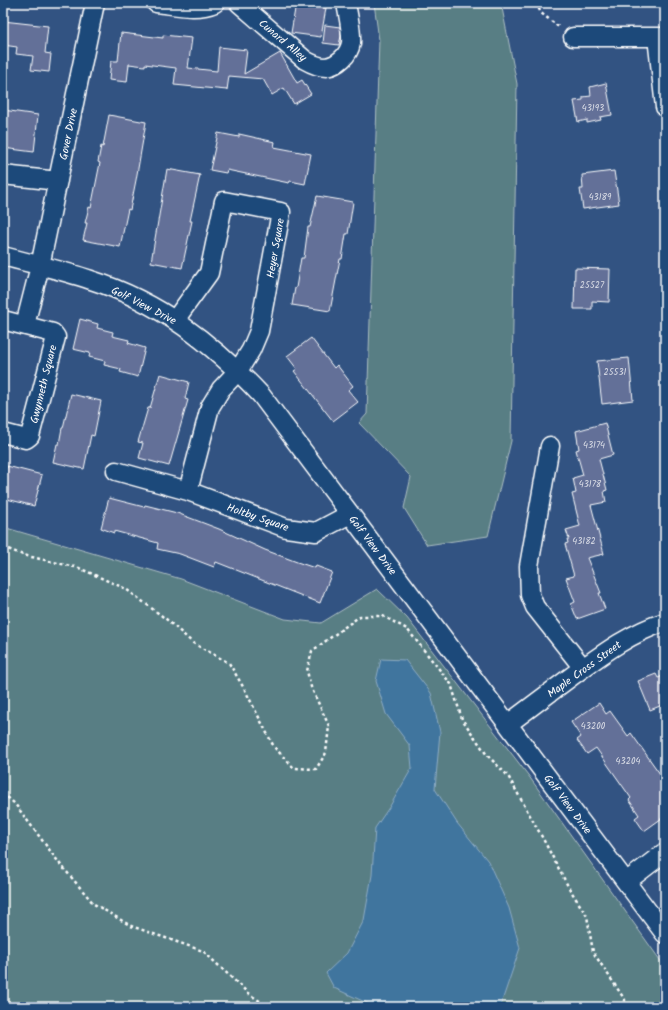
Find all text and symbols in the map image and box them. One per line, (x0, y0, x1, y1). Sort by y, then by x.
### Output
street label: Cunard Alley (254, 15, 311, 67)
house number: 43193 (582, 101, 604, 116)
street label: Gover Drive (55, 107, 83, 162)
house number: 43189 (589, 190, 612, 205)
street label: Heyer Square (262, 217, 290, 280)
house number: 25527 (580, 278, 605, 293)
street label: Golf View Drive (108, 282, 179, 330)
street label: Gwynneth Square (25, 343, 62, 426)
house number: 25531 (604, 365, 627, 380)
house number: 43174 (583, 438, 605, 453)
house number: 43178 (579, 477, 602, 492)
street label: Holtby Square (224, 499, 291, 537)
street label: Golf View Drive (344, 512, 401, 579)
house number: 43182 (572, 534, 596, 549)
street label: Maple Cross Street (544, 636, 626, 703)
house number: 43200 (581, 719, 606, 734)
house number: 43204 (616, 754, 640, 769)
street label: Golf View Drive (539, 771, 596, 838)

